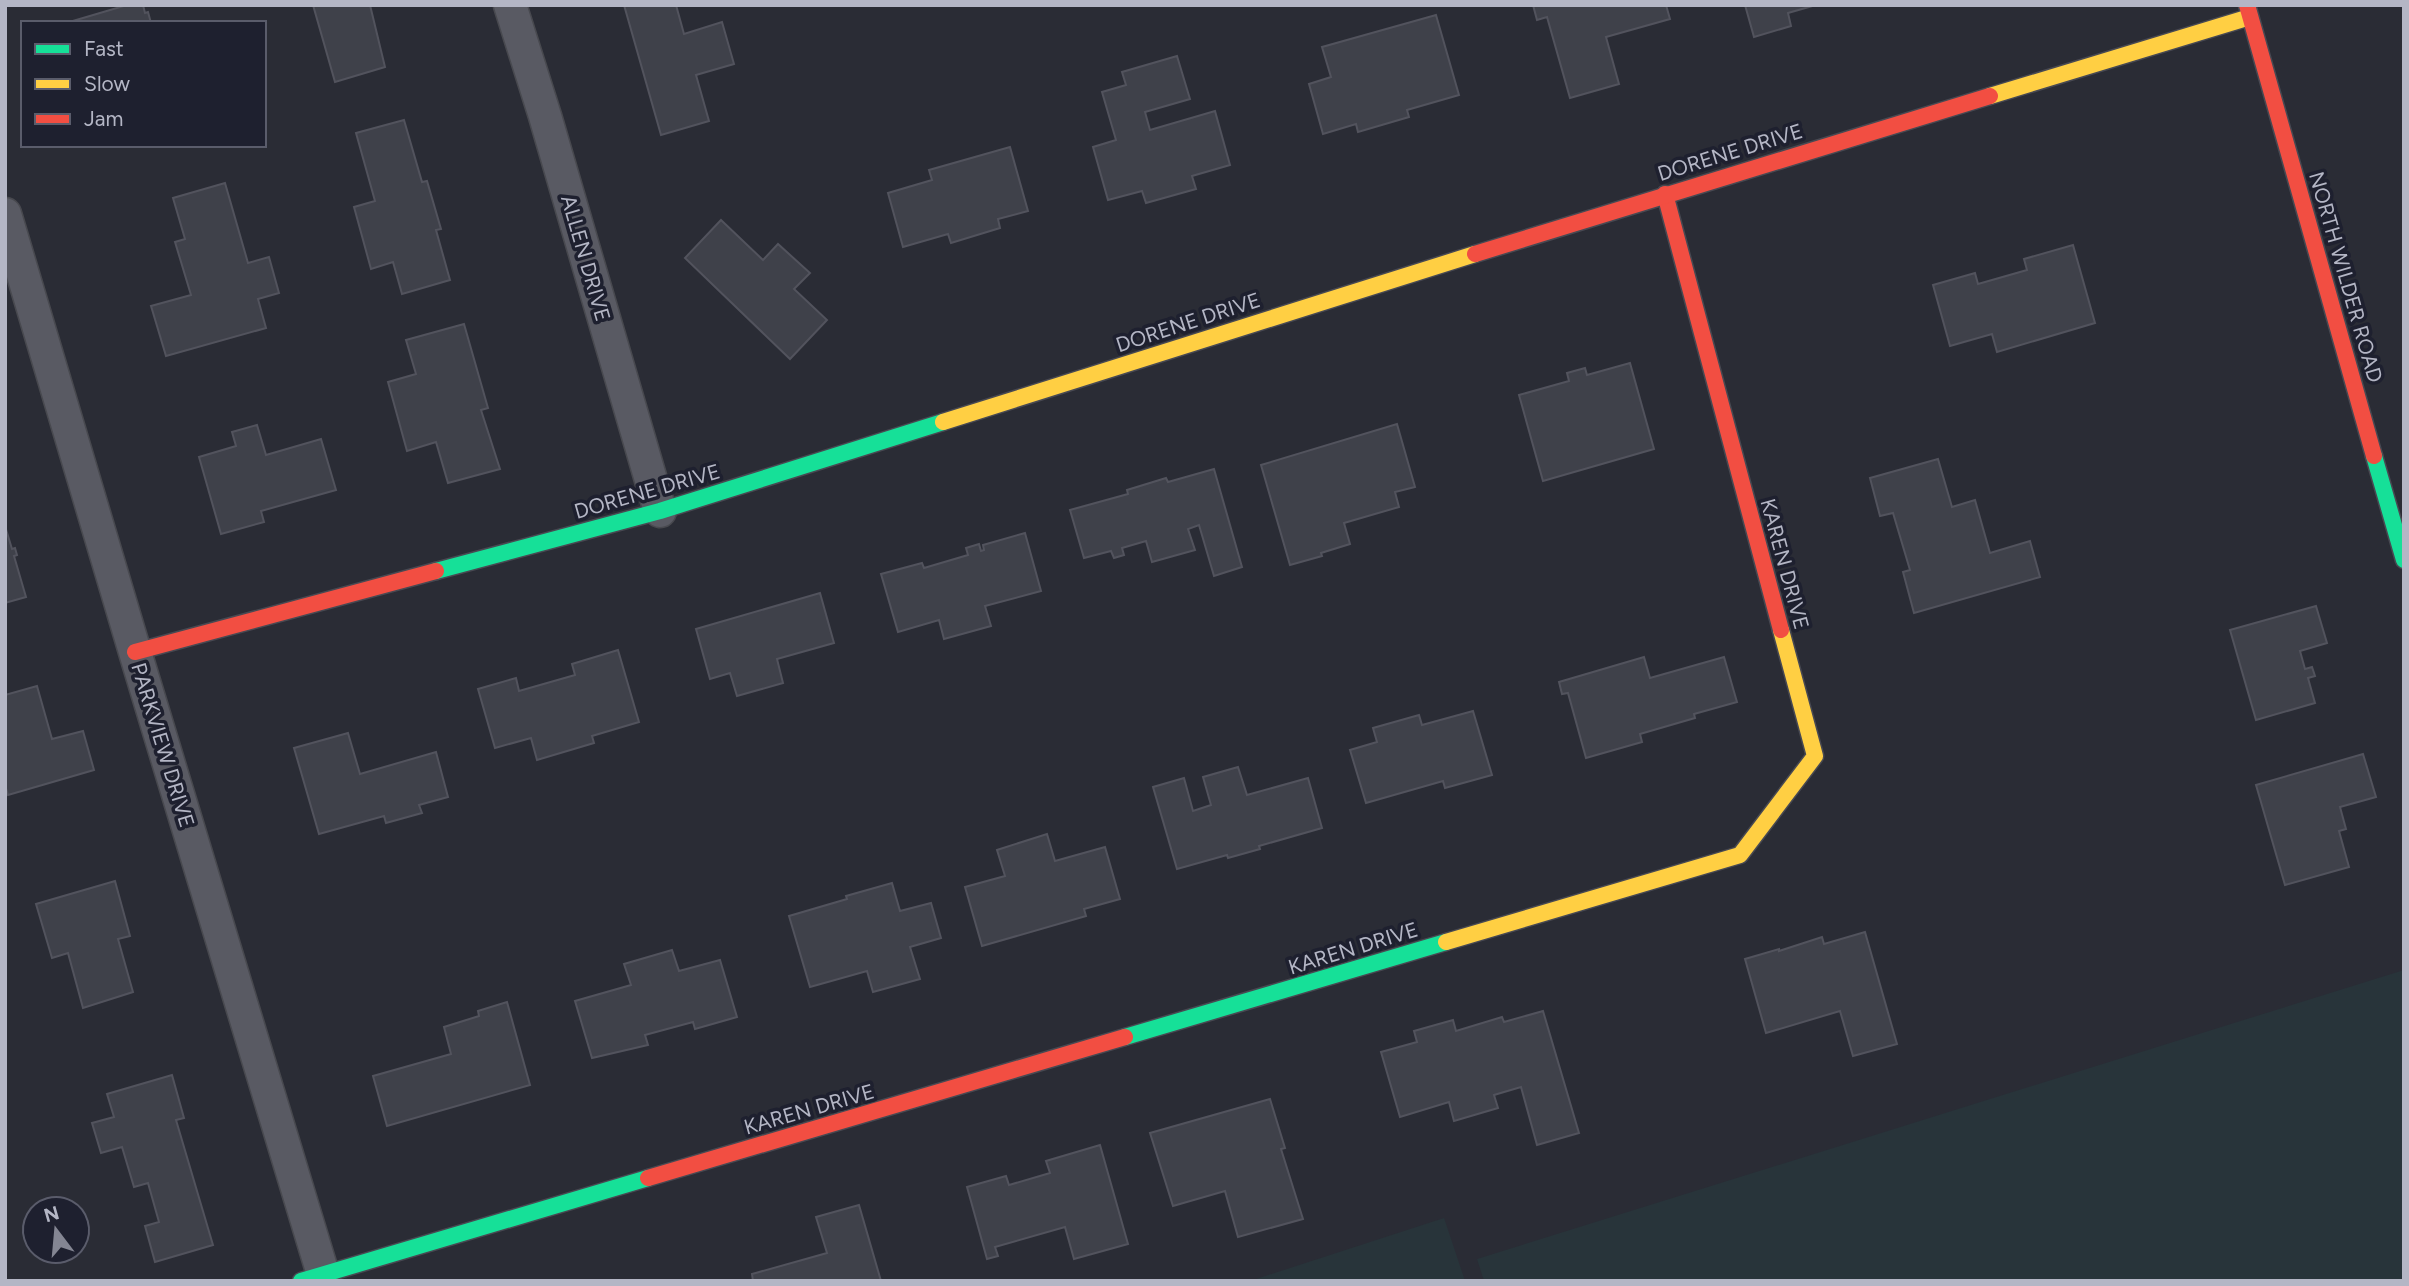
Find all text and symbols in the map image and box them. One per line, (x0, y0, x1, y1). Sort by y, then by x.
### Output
legend (21, 21, 266, 147)
text: Fast (84, 36, 124, 61)
text: Slow (84, 71, 130, 96)
text: Jam (84, 106, 123, 131)
street label: DORENE DRIVE (1654, 118, 1806, 186)
street label: NORTH WILDER ROAD (2304, 169, 2388, 385)
street label: ALLEN DRIVE (556, 192, 616, 324)
street label: DORENE DRIVE (1113, 287, 1263, 357)
street label: DORENE DRIVE (571, 458, 723, 524)
street label: KAREN DRIVE (1756, 496, 1814, 632)
street label: PARKVIEW DRIVE (126, 660, 200, 830)
street label: KAREN DRIVE (1285, 916, 1421, 980)
street label: KAREN DRIVE (741, 1078, 877, 1140)
north arrow (21, 1195, 91, 1265)
text: N (41, 1201, 62, 1227)

